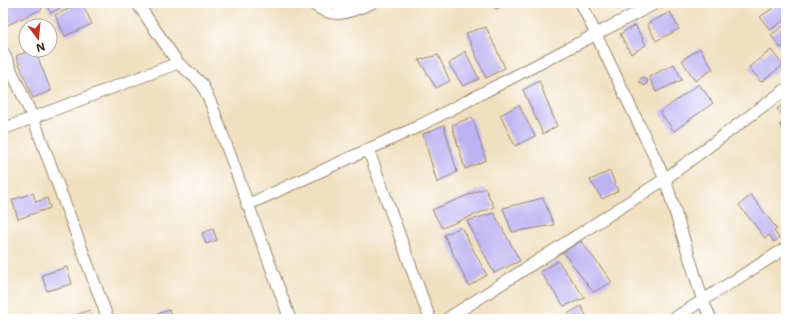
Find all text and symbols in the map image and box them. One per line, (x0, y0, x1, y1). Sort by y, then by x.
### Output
north arrow (18, 18, 58, 58)
text: N (34, 39, 47, 56)

